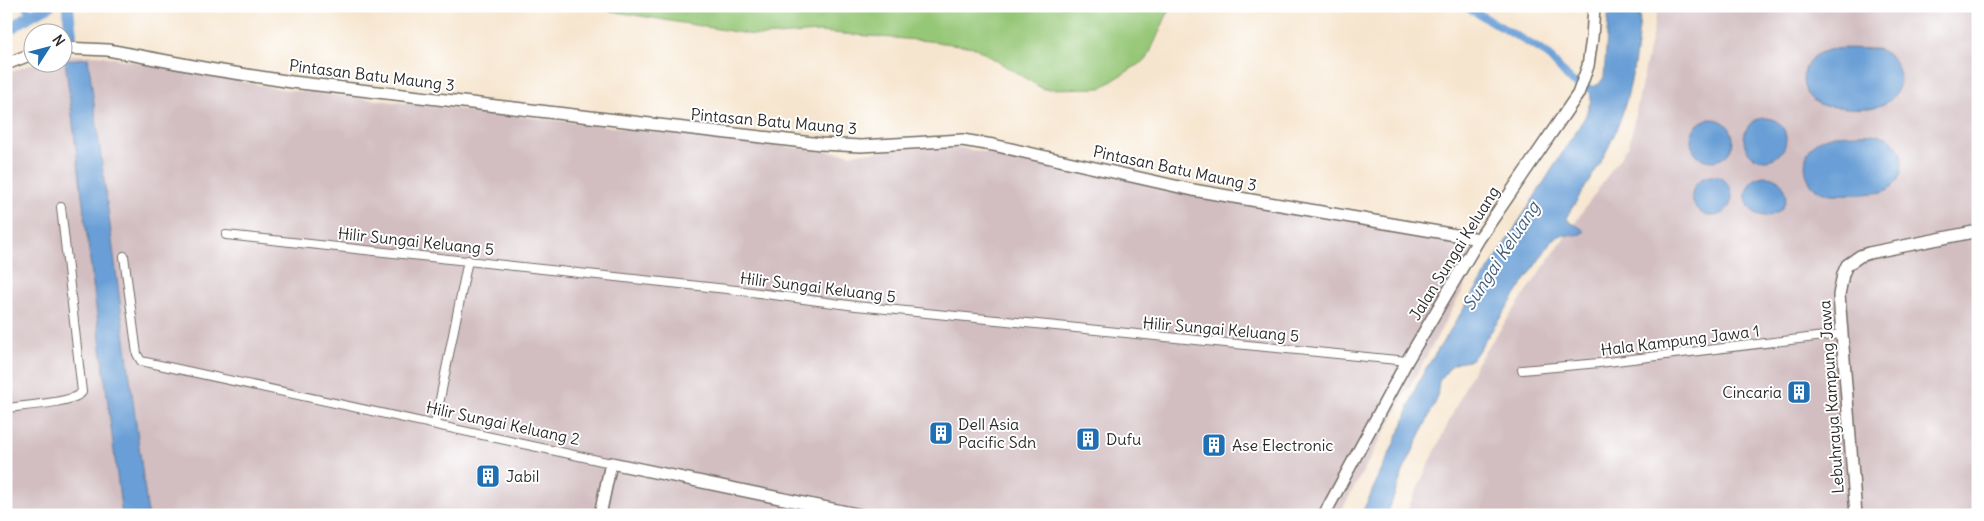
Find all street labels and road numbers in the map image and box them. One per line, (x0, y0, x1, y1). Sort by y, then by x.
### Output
street label: Pintasan Batu Maung 3 (288, 55, 456, 95)
street label: Pintasan Batu Maung 3 (690, 104, 858, 138)
street label: Pintasan Batu Maung 3 (1091, 141, 1259, 195)
street label: Jalan Sungai Keluang (1405, 182, 1503, 324)
street label: Hilir Sungai Keluang 5 (337, 223, 495, 259)
street label: Hilir Sungai Keluang 5 (739, 268, 897, 306)
street label: Lebuhraya Kampung Jawa (1814, 300, 1848, 494)
street label: Hilir Sungai Keluang 5 (1142, 312, 1300, 346)
street label: Hala Kampung Jawa 1 (1600, 320, 1760, 360)
street label: Hilir Sungai Keluang 2 (424, 397, 582, 449)

